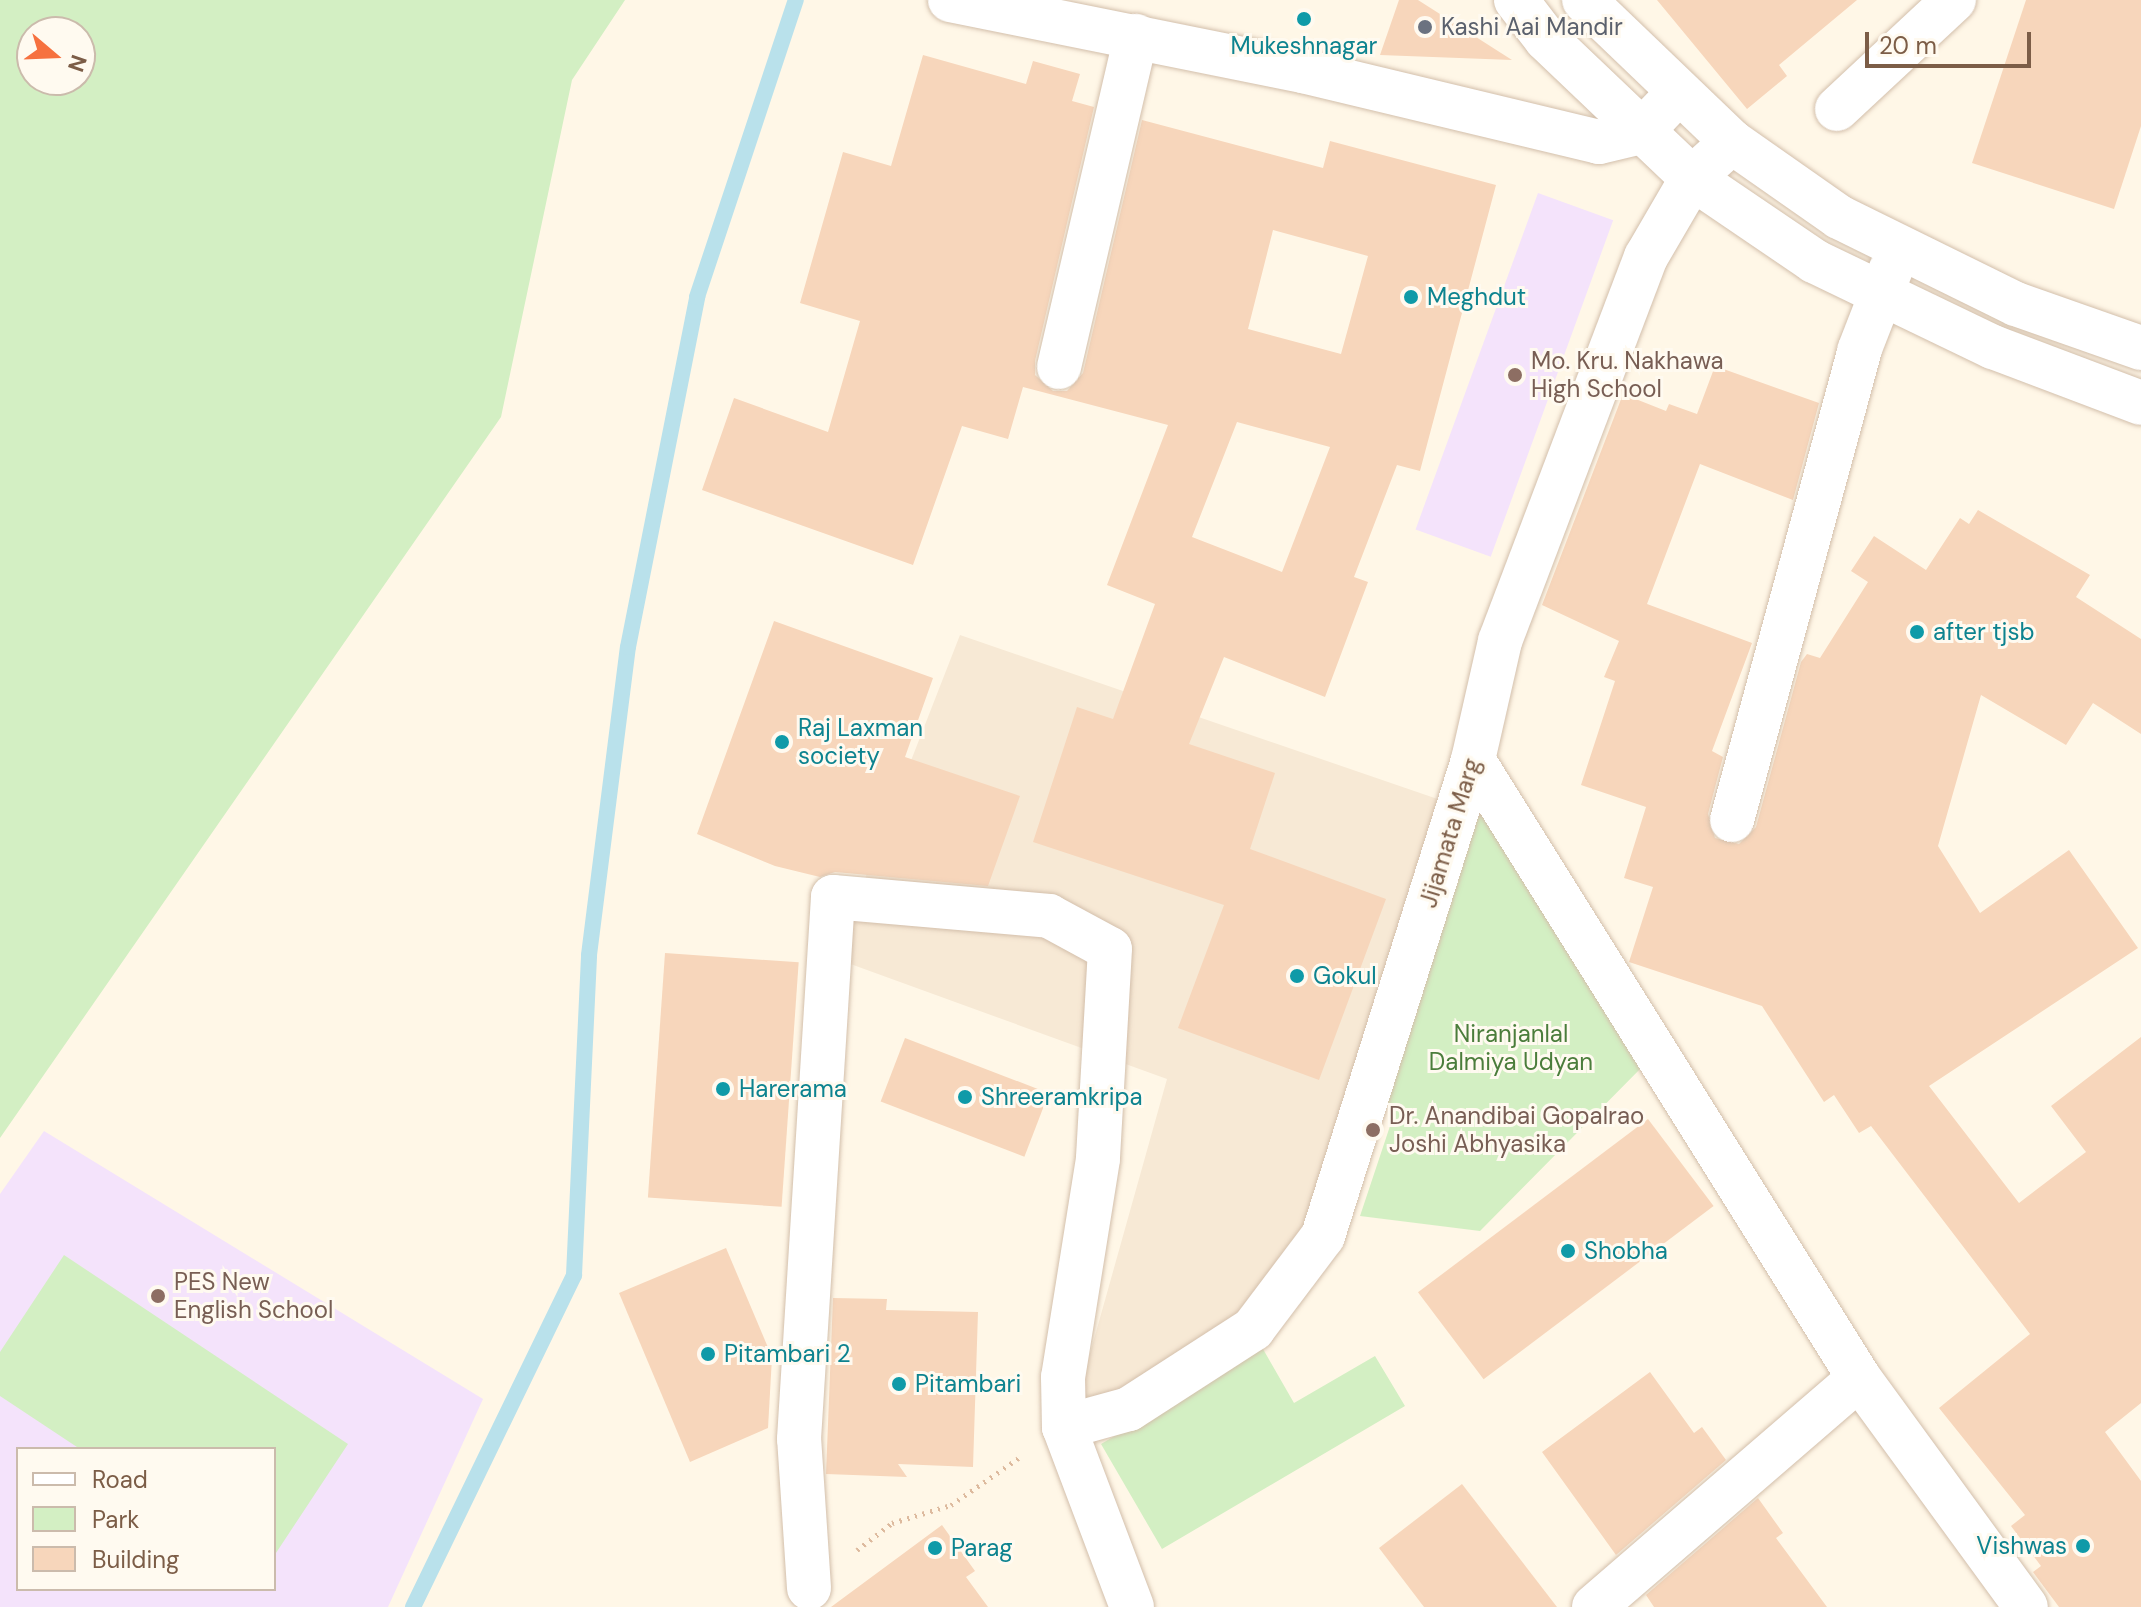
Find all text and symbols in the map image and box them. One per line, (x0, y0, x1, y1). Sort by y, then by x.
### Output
marker: Mukeshnagar (1295, 10, 1313, 28)
place label: Kashi Aai Mandir (1441, 13, 1623, 41)
north arrow (16, 16, 96, 96)
scale bar (1869, 16, 2035, 66)
marker: Kashi Aai Mandir (1416, 18, 1434, 36)
text: 20 m (1879, 30, 1937, 61)
place label: Mukeshnagar (1231, 32, 1377, 60)
text: N (61, 51, 94, 76)
place label: Meghdut (1427, 283, 1526, 311)
marker: Meghdut (1402, 288, 1420, 306)
place label: Mo. Kru. Nakhawa High School (1531, 347, 1724, 403)
marker: Mo. Kru. Nakhawa High School (1506, 366, 1524, 384)
place label: after tjsb (1933, 618, 2034, 646)
marker: after tjsb (1908, 623, 1926, 641)
place label: Raj Laxman society (798, 714, 923, 770)
marker: Raj Laxman society (773, 733, 791, 751)
street label: Jijamata Marg (1414, 755, 1486, 911)
place label: Gokul (1313, 962, 1377, 990)
marker: Gokul (1288, 967, 1306, 985)
park label: Niranjanlal Dalmiya Udyan (1429, 1020, 1593, 1076)
place label: Harerama (739, 1075, 847, 1103)
marker: Harerama (714, 1080, 732, 1098)
place label: Shreeramkripa (981, 1083, 1143, 1111)
marker: Shreeramkripa (956, 1088, 974, 1106)
place label: Dr. Anandibai Gopalrao Joshi Abhyasika (1389, 1102, 1644, 1158)
marker: Dr. Anandibai Gopalrao Joshi Abhyasika (1364, 1121, 1382, 1139)
place label: Shobha (1584, 1237, 1668, 1265)
marker: Shobha (1559, 1242, 1577, 1260)
place label: PES New English School (174, 1268, 333, 1324)
marker: PES New English School (149, 1287, 167, 1305)
place label: Pitambari 2 (724, 1340, 850, 1368)
marker: Pitambari 2 (699, 1345, 717, 1363)
place label: Pitambari (915, 1370, 1021, 1398)
marker: Pitambari (890, 1375, 908, 1393)
legend (16, 1447, 276, 1591)
text: Road (92, 1464, 148, 1495)
text: Park (92, 1504, 139, 1535)
place label: Vishwas (1976, 1532, 2067, 1560)
place label: Parag (951, 1534, 1013, 1562)
marker: Vishwas (2074, 1537, 2092, 1555)
marker: Parag (926, 1539, 944, 1557)
text: Building (92, 1544, 179, 1575)

